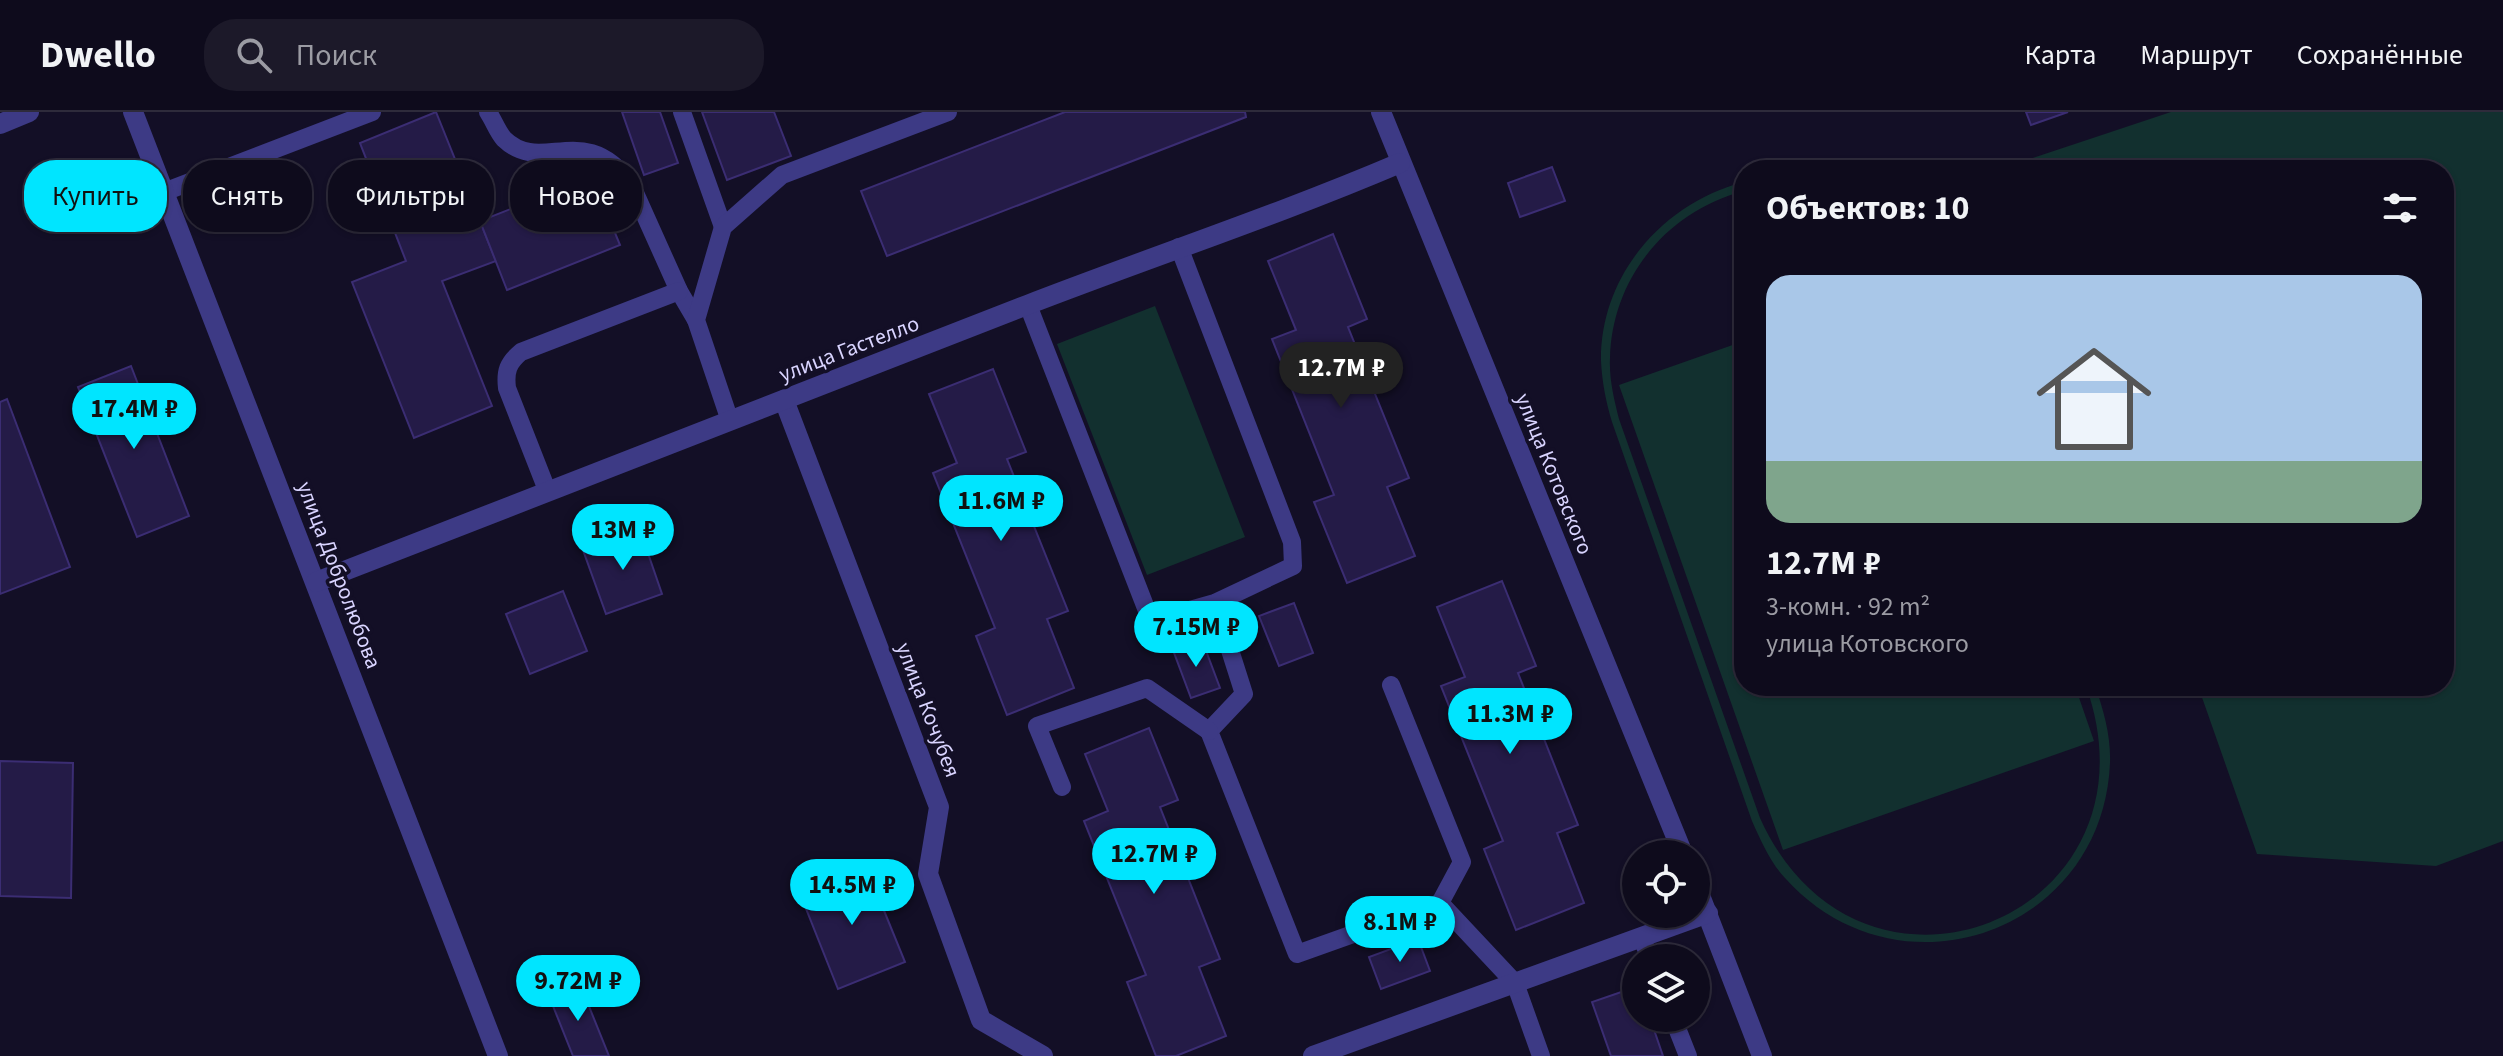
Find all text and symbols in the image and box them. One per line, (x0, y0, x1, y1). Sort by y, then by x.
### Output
search box (204, 19, 764, 91)
text: Dwello (40, 28, 156, 82)
icon: search (232, 33, 276, 77)
text: Поиск (296, 34, 377, 77)
text: Карта (2025, 35, 2096, 75)
text: Маршрут (2140, 35, 2253, 75)
text: Сохранённые (2297, 35, 2463, 75)
chip: Купить (24, 160, 167, 232)
chip: Снять (183, 160, 312, 232)
chip: Фильтры (328, 160, 494, 232)
chip: Новое (510, 160, 642, 232)
text: Объектов: 10 (1766, 184, 1969, 233)
icon: filters (2378, 186, 2422, 230)
street label: улица Гастелло (774, 308, 924, 390)
icon: home (2022, 327, 2166, 471)
pin: 12.7M ₽ (1267, 342, 1415, 410)
text: 12.7M ₽ (1297, 349, 1385, 386)
pin: 17.4M ₽ (60, 383, 208, 451)
street label: улица Котовского (1507, 388, 1601, 560)
text: 17.4M ₽ (90, 390, 178, 427)
pin: 11.6M ₽ (927, 475, 1075, 543)
street label: улица Добролюбова (289, 477, 389, 673)
text: 11.6M ₽ (957, 482, 1045, 519)
pin: 13M ₽ (567, 504, 679, 572)
text: 13M ₽ (590, 511, 656, 548)
text: 12.7M ₽ (1766, 539, 1881, 588)
text: 3-комн. · 92 m² (1766, 588, 1930, 625)
pin: 7.15M ₽ (1122, 601, 1270, 669)
text: 7.15M ₽ (1152, 608, 1240, 645)
text: улица Котовского (1766, 625, 1969, 662)
street label: улица Кочубея (888, 638, 968, 782)
pin: 11.3M ₽ (1436, 688, 1584, 756)
text: 11.3M ₽ (1466, 695, 1554, 732)
pin: 12.7M ₽ (1080, 828, 1228, 896)
text: 12.7M ₽ (1110, 835, 1198, 872)
map controls (1622, 840, 1710, 1032)
button: locate (1622, 840, 1710, 928)
pin: 14.5M ₽ (778, 859, 926, 927)
text: 14.5M ₽ (808, 866, 896, 903)
pin: 8.1M ₽ (1335, 896, 1465, 964)
text: 8.1M ₽ (1363, 903, 1437, 940)
button: layers (1622, 944, 1710, 1032)
pin: 9.72M ₽ (504, 955, 652, 1023)
text: 9.72M ₽ (534, 962, 622, 999)

